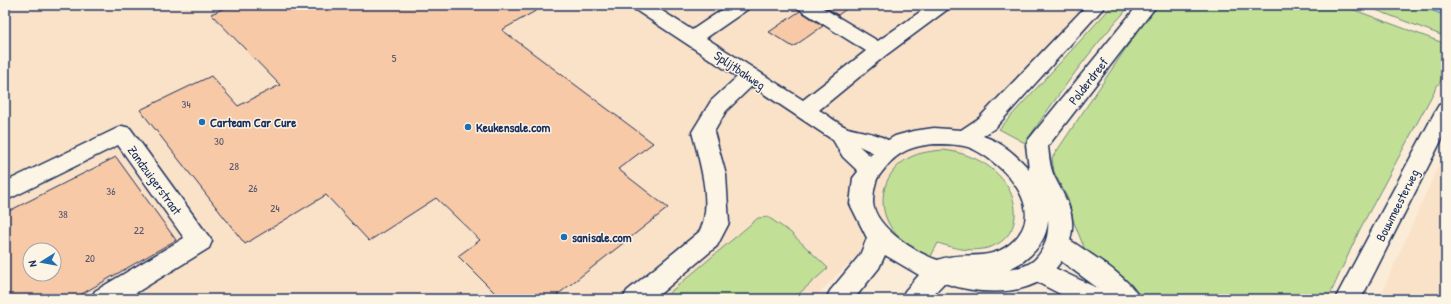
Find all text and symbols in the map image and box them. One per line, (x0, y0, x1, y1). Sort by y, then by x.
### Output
street label: Splijtbakweg (711, 46, 769, 94)
house number: 5 (392, 51, 397, 65)
street label: Polderdreef (1064, 53, 1112, 108)
house number: 34 (181, 97, 191, 111)
place label: Carteam Car Cure (210, 113, 297, 131)
marker: Carteam Car Cure (197, 117, 207, 127)
place label: Keukensale.com (476, 118, 550, 136)
marker: Keukensale.com (463, 122, 473, 132)
house number: 30 (214, 134, 224, 148)
street label: Zandzuigerstraat (124, 142, 187, 219)
house number: 28 (229, 159, 239, 173)
street label: Bouwmeesterweg (1371, 166, 1423, 244)
house number: 26 (248, 181, 258, 195)
house number: 36 (106, 184, 116, 198)
house number: 24 (270, 201, 280, 215)
house number: 38 (58, 207, 68, 221)
house number: 22 (134, 223, 144, 237)
place label: sanisale.com (572, 228, 632, 246)
marker: sanisale.com (559, 232, 569, 242)
north arrow (22, 242, 62, 282)
house number: 20 (85, 251, 95, 265)
text: N (25, 260, 40, 268)

